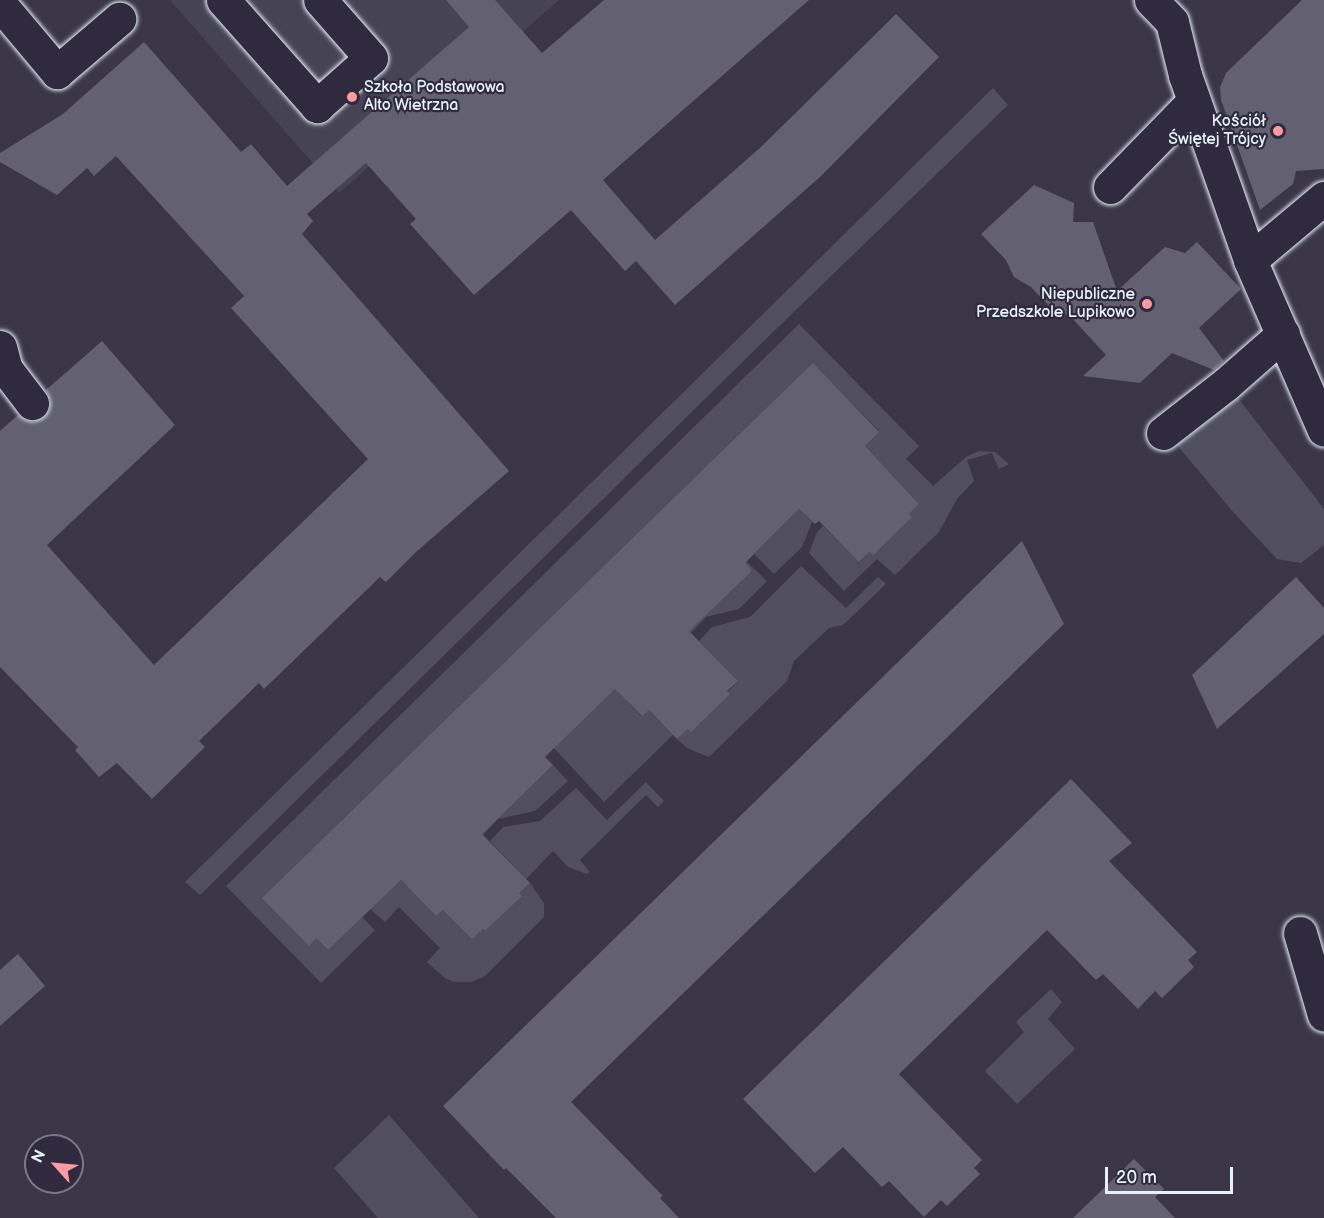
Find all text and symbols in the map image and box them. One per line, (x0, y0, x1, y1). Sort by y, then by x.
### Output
place label: Szkoła Podstawowa Alto Wietrzna (364, 78, 505, 116)
marker: Szkoła Podstawowa Alto Wietrzna (345, 90, 359, 104)
place label: Kościół Świętej Trójcy (1168, 112, 1266, 150)
marker: Kościół Świętej Trójcy (1271, 124, 1285, 138)
place label: Niepubliczne Przedszkole Lupikowo (976, 285, 1135, 323)
marker: Niepubliczne Przedszkole Lupikowo (1140, 297, 1154, 311)
north arrow (24, 1134, 84, 1194)
text: N (28, 1147, 50, 1166)
scale bar (1108, 1155, 1236, 1193)
text: 20 m (1116, 1167, 1157, 1188)

